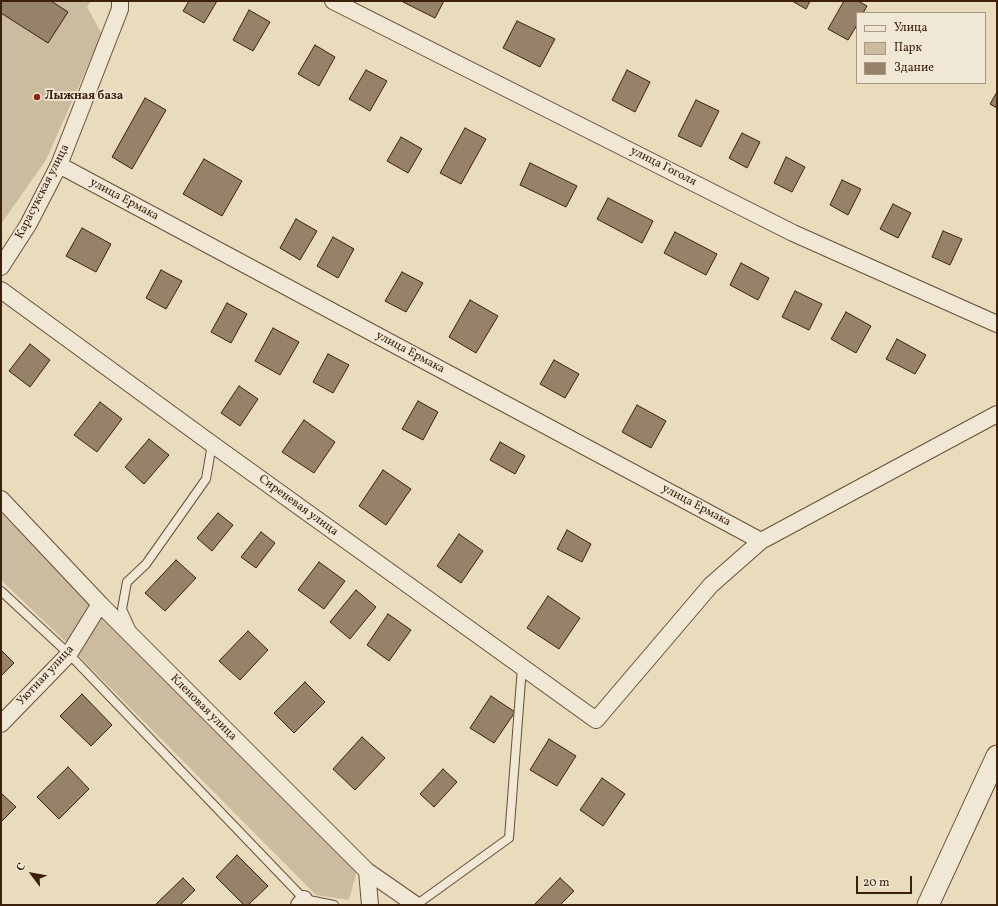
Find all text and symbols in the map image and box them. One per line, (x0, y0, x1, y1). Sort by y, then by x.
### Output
legend (856, 12, 986, 84)
text: Улица (894, 20, 927, 36)
text: Парк (894, 40, 922, 56)
text: Здание (894, 60, 934, 76)
place label: Лыжная база (45, 90, 123, 104)
marker: Лыжная база (32, 92, 42, 102)
street label: Карасукская улица (13, 142, 73, 242)
street label: улица Гоголя (627, 144, 699, 190)
street label: улица Ермака (87, 176, 161, 224)
street label: улица Ермака (373, 329, 447, 377)
street label: Сиреневая улица (255, 472, 341, 540)
street label: улица Ермака (659, 482, 733, 530)
street label: Уютная улица (14, 643, 78, 709)
street label: Кленовая улица (167, 672, 239, 744)
north arrow (12, 854, 52, 894)
text: С (13, 860, 30, 874)
scale bar (858, 868, 914, 894)
text: 20 m (863, 875, 890, 891)

